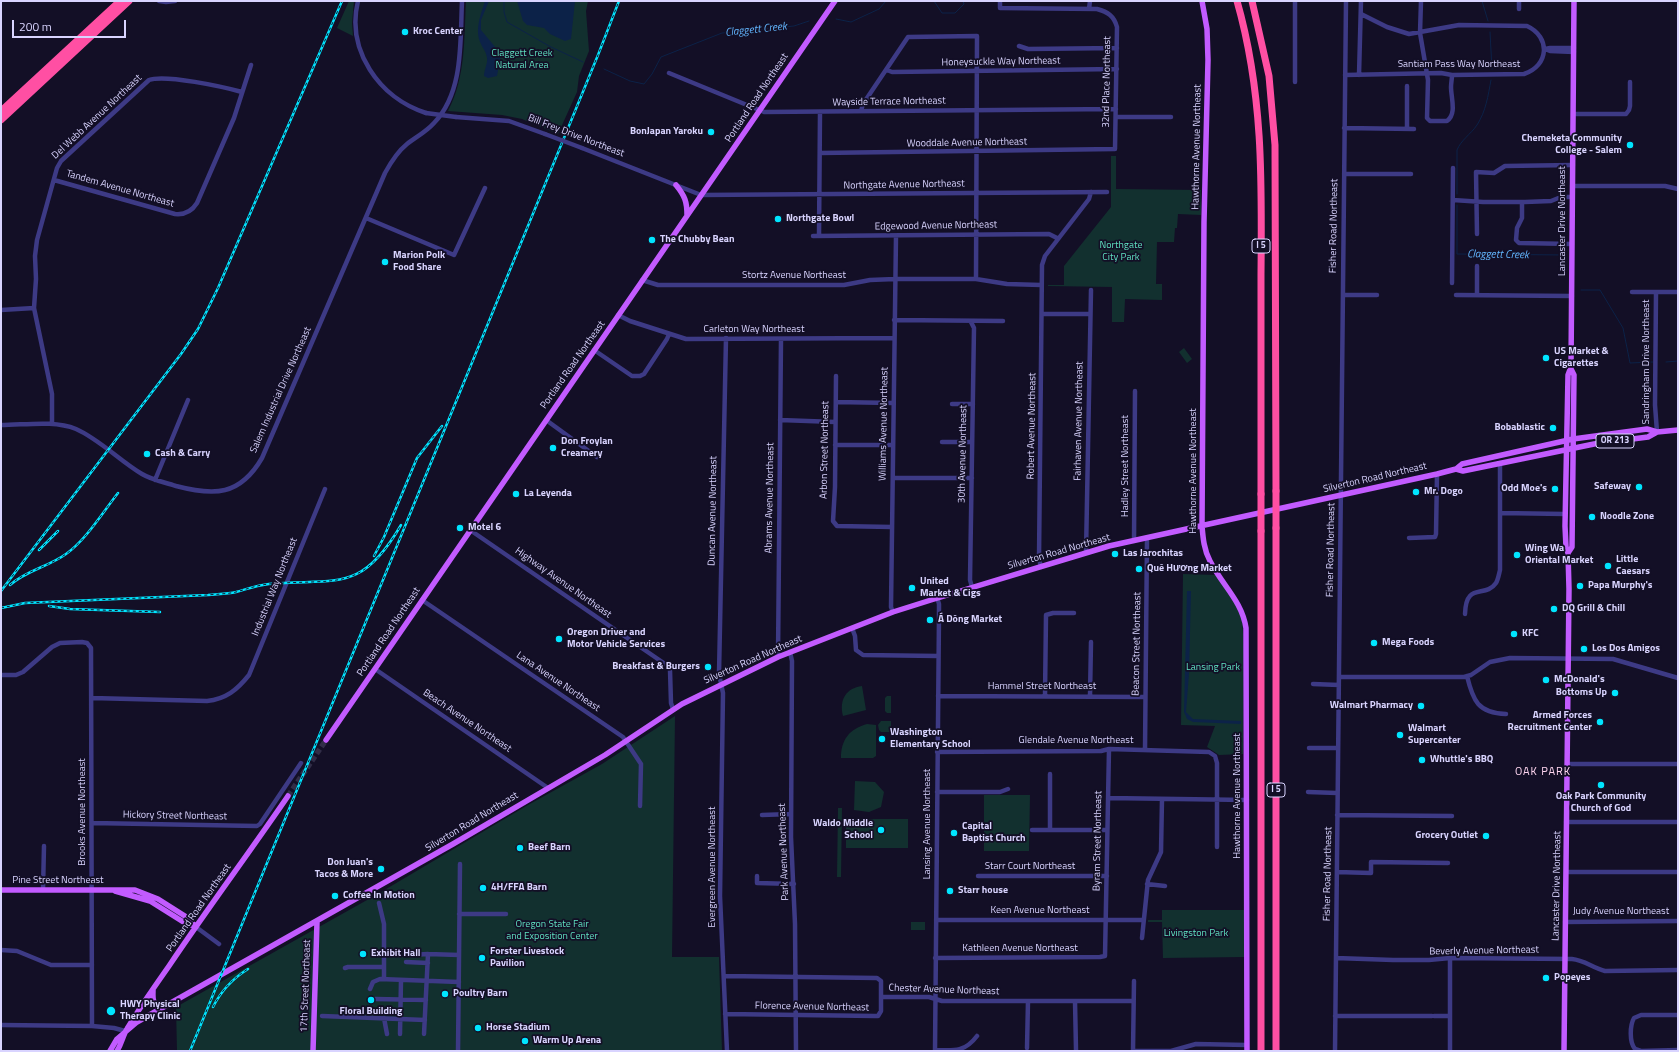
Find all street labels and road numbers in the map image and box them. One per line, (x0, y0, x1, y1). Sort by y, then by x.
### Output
street label: 32nd Place Northeast (1100, 36, 1114, 128)
street label: Portland Road Northeast (723, 51, 791, 145)
street label: Honeysuckle Way Northeast (941, 55, 1061, 69)
street label: Santiam Pass Way Northeast (1398, 59, 1520, 71)
street label: Del Webb Avenue Northeast (50, 72, 144, 162)
street label: Hawthorne Avenue Northeast (1190, 84, 1204, 210)
street label: Wayside Terrace Northeast (832, 95, 946, 109)
street label: Bill Frey Drive Northeast (526, 112, 626, 160)
street label: Wooddale Avenue Northeast (907, 136, 1027, 150)
street label: Lancaster Drive Northeast (1557, 166, 1569, 276)
street label: Tandem Avenue Northeast (65, 168, 175, 210)
street label: Northgate Avenue Northeast (843, 178, 965, 192)
street label: Fisher Road Northeast (1327, 179, 1341, 273)
street label: Edgewood Avenue Northeast (875, 219, 997, 233)
road number: I 5 (1252, 239, 1270, 253)
street label: Stortz Avenue Northeast (742, 270, 846, 282)
street label: Sandringham Drive Northeast (1641, 300, 1653, 424)
street label: Portland Road Northeast (538, 319, 608, 411)
street label: Carleton Way Northeast (704, 324, 804, 336)
street label: Salem Industrial Drive Northeast (248, 325, 314, 455)
street label: Fairhaven Avenue Northeast (1072, 361, 1086, 481)
street label: Williams Avenue Northeast (877, 367, 891, 481)
street label: Robert Avenue Northeast (1025, 372, 1039, 480)
street label: Arbon Street Northeast (818, 401, 832, 499)
street label: 30th Avenue Northeast (956, 405, 970, 503)
street label: Hawthorne Avenue Northeast (1188, 408, 1200, 534)
street label: Hadley Street Northeast (1120, 415, 1132, 517)
road number: OR 213 (1596, 434, 1634, 448)
street label: Abrams Avenue Northeast (763, 442, 777, 554)
street label: Duncan Avenue Northeast (706, 456, 720, 566)
street label: Silverton Road Northeast (1322, 460, 1428, 496)
street label: Fisher Road Northeast (1324, 503, 1338, 597)
street label: Silverton Road Northeast (1006, 532, 1112, 572)
street label: Industrial Way Northeast (250, 536, 300, 638)
street label: Highway Avenue Northeast (512, 545, 614, 621)
street label: Portland Road Northeast (355, 585, 423, 679)
street label: Beacon Street Northeast (1130, 592, 1144, 696)
street label: Silverton Road Northeast (702, 633, 804, 687)
street label: Lana Avenue Northeast (514, 650, 602, 714)
street label: Hammel Street Northeast (988, 681, 1096, 693)
street label: Beach Avenue Northeast (420, 687, 514, 755)
street label: Hawthorne Avenue Northeast (1232, 733, 1244, 859)
street label: Glendale Avenue Northeast (1019, 735, 1133, 747)
street label: Brooks Avenue Northeast (77, 758, 89, 866)
street label: Lansing Avenue Northeast (922, 769, 934, 879)
road number: I 5 (1267, 783, 1285, 797)
street label: Silverton Road Northeast (424, 790, 520, 854)
street label: Byram Street Northeast (1091, 791, 1105, 891)
street label: Park Avenue Northeast (776, 803, 792, 901)
street label: Evergreen Avenue Northeast (707, 807, 719, 927)
street label: Hickory Street Northeast (123, 809, 227, 823)
street label: Fisher Road Northeast (1321, 827, 1335, 921)
street label: Lancaster Drive Northeast (1550, 831, 1564, 941)
street label: Starr Court Northeast (985, 861, 1075, 873)
street label: Portland Road Northeast (164, 862, 234, 954)
street label: Pine Street Northeast (12, 875, 104, 887)
street label: Keen Avenue Northeast (990, 905, 1090, 917)
street label: Judy Avenue Northeast (1573, 906, 1669, 918)
street label: 17th Street Northeast (298, 939, 314, 1033)
street label: Kathleen Avenue Northeast (962, 943, 1078, 955)
street label: Beverly Avenue Northeast (1429, 944, 1539, 958)
street label: Chester Avenue Northeast (888, 982, 1000, 998)
street label: Florence Avenue Northeast (755, 1000, 869, 1014)

